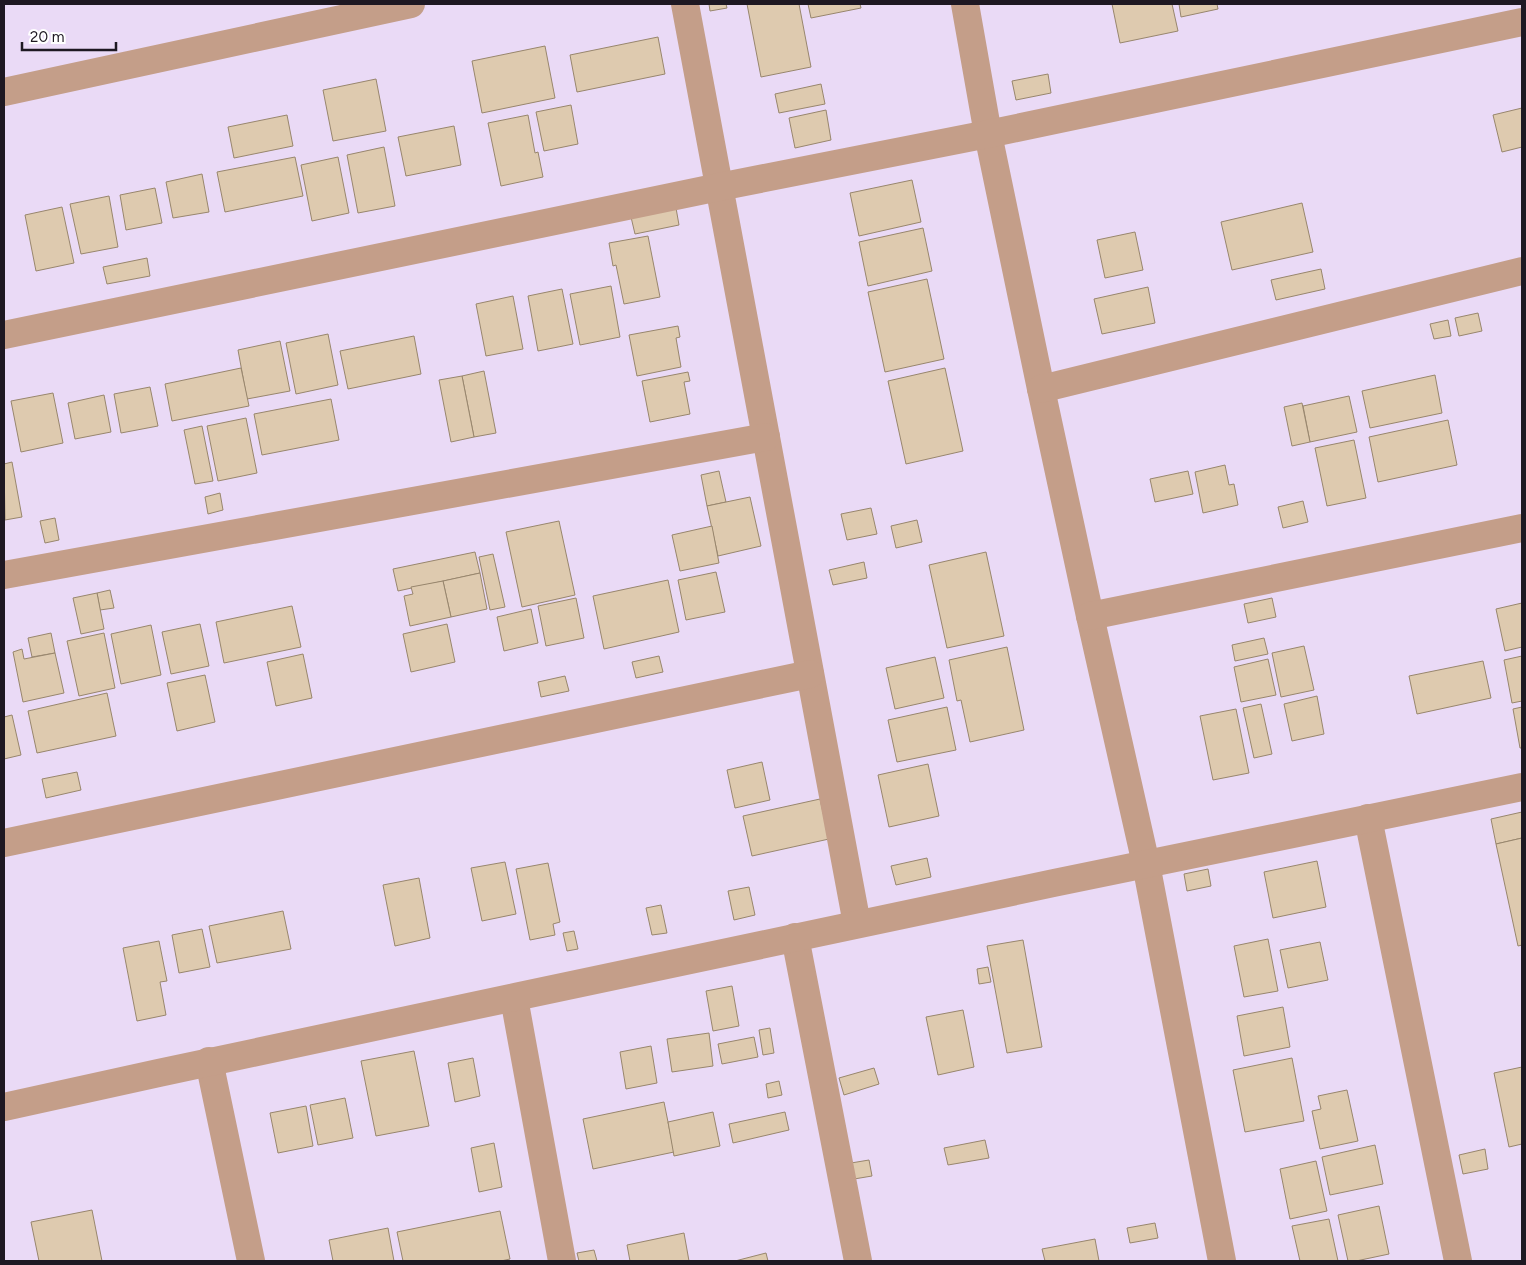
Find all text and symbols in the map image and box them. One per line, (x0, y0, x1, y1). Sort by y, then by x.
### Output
scale bar (22, 20, 116, 52)
text: 20 m (30, 28, 64, 46)

